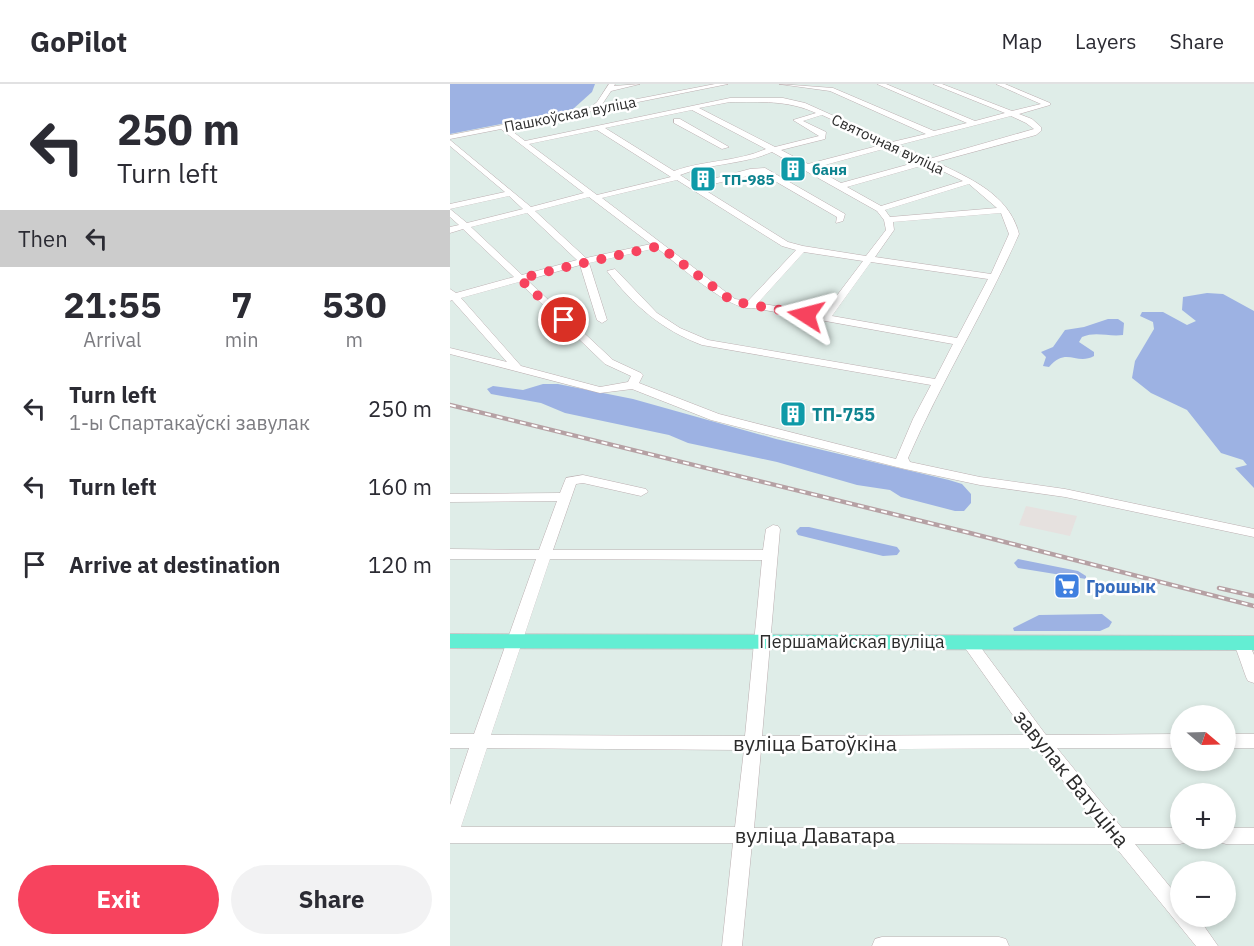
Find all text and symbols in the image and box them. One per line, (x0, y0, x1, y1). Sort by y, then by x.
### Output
text: GoPilot (30, 23, 127, 60)
text: Map (1002, 27, 1042, 55)
text: Layers (1075, 27, 1137, 55)
text: Share (1170, 27, 1224, 55)
street label: Пашкоўская вуліца (502, 92, 638, 136)
text: 250 m (117, 102, 240, 157)
icon: left (18, 108, 96, 186)
street label: Святочная вуліца (829, 110, 947, 178)
building icon: баня (778, 154, 808, 184)
text: Turn left (117, 155, 218, 190)
place label: баня (812, 160, 847, 179)
building icon: ТП-985 (688, 164, 718, 194)
place label: ТП-985 (722, 170, 774, 189)
icon: left (80, 222, 113, 255)
text: Then (18, 224, 68, 253)
text: 21:55 (63, 281, 162, 328)
text: 7 (231, 281, 253, 328)
text: 530 (322, 281, 387, 328)
position arrow (774, 283, 838, 347)
pin (538, 294, 589, 345)
icon: arrive (547, 303, 580, 336)
text: Arrival (83, 326, 142, 353)
text: min (225, 326, 259, 353)
text: m (346, 326, 363, 353)
text: Turn left (69, 380, 157, 409)
icon: left (18, 392, 51, 425)
text: 250 m (368, 394, 432, 423)
building icon: ТП-755 (778, 399, 808, 429)
place label: ТП-755 (812, 403, 875, 426)
text: 1-ы Спартакаўскі завулак (69, 409, 310, 436)
icon: left (18, 470, 51, 503)
text: Turn left (69, 472, 157, 501)
text: 160 m (368, 472, 432, 501)
icon: arrive (18, 548, 51, 581)
text: Arrive at destination (69, 550, 280, 579)
text: 120 m (368, 550, 432, 579)
supermarket icon: Грошык (1052, 571, 1082, 601)
place label: Грошык (1086, 575, 1156, 598)
street label: Першамайская вуліца (759, 630, 945, 653)
street label: завулак Ватуціна (1008, 703, 1136, 853)
north arrow (1170, 705, 1236, 771)
map controls (1170, 705, 1236, 927)
street label: вуліца Батоўкіна (733, 729, 897, 757)
button: + (1170, 783, 1236, 849)
street label: вуліца Даватара (735, 821, 895, 849)
button: − (1170, 861, 1236, 927)
button: Exit (18, 865, 219, 934)
button: Share (231, 865, 432, 934)

